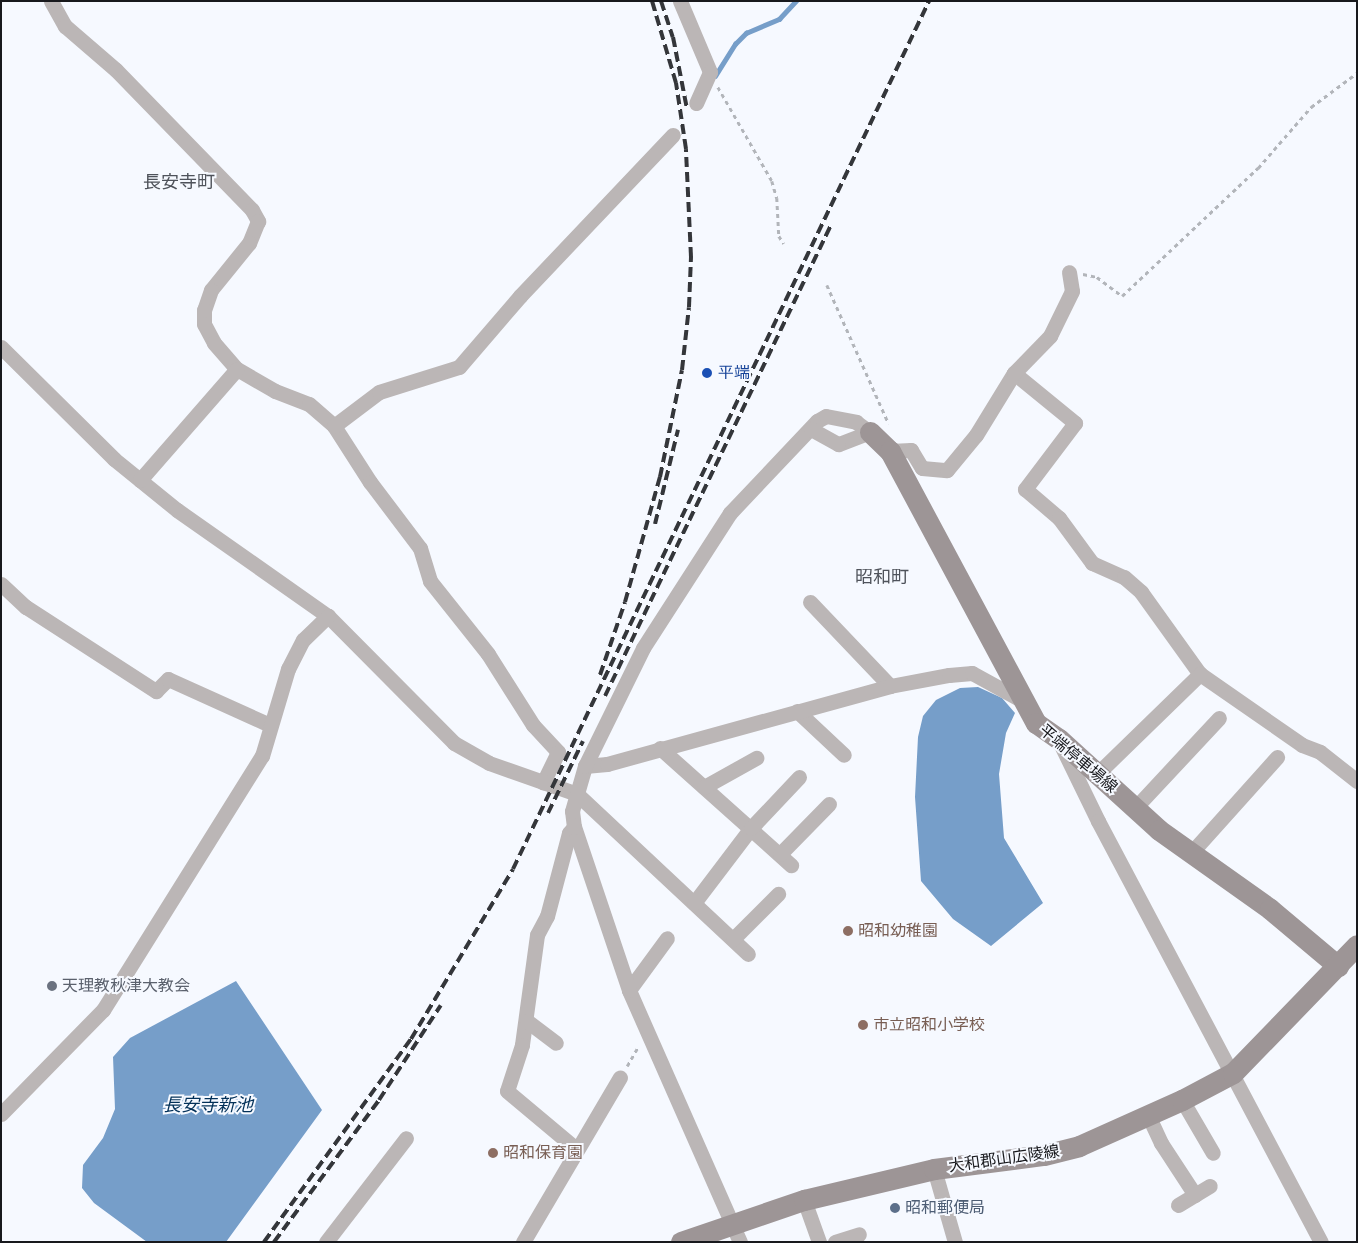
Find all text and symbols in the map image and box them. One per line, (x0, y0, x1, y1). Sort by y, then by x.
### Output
district label: 長安寺町 (143, 171, 215, 193)
place label: 平端 (718, 363, 750, 383)
marker: 平端 (700, 366, 714, 380)
district label: 昭和町 (855, 566, 909, 588)
street label: 平端停車場線 (1035, 721, 1121, 797)
place label: 昭和幼稚園 (858, 921, 938, 941)
marker: 昭和幼稚園 (842, 925, 854, 937)
place label: 天理教秋津大教会 (62, 976, 190, 996)
marker: 天理教秋津大教会 (46, 980, 58, 992)
place label: 市立昭和小学校 (873, 1015, 985, 1035)
marker: 市立昭和小学校 (857, 1019, 869, 1031)
water label: 長安寺新池 (163, 1094, 253, 1116)
street label: 大和郡山広陵線 (947, 1142, 1061, 1176)
place label: 昭和保育園 (503, 1143, 583, 1163)
marker: 昭和保育園 (487, 1147, 499, 1159)
place label: 昭和郵便局 (905, 1198, 985, 1218)
marker: 昭和郵便局 (889, 1202, 901, 1214)

